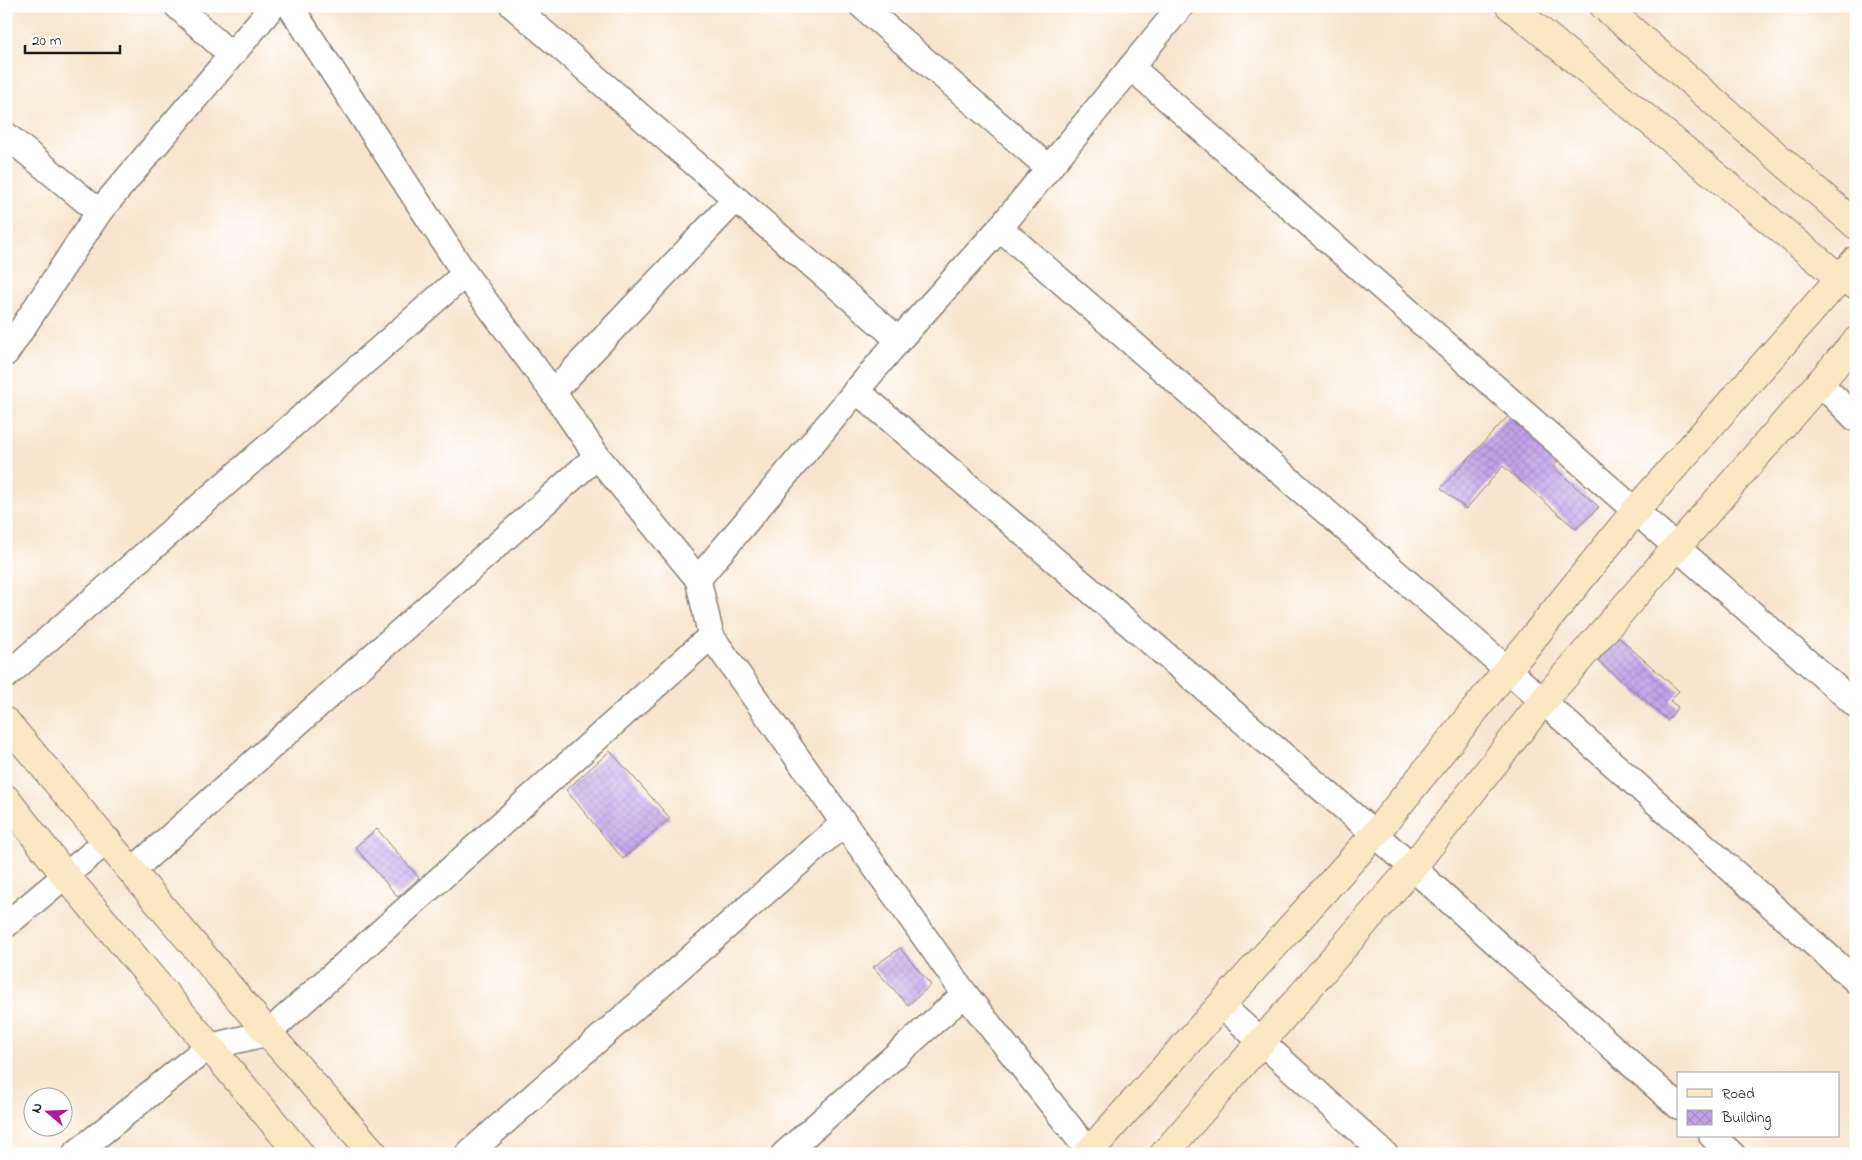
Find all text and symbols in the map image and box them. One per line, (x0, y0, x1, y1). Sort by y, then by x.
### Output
scale bar (25, 22, 120, 54)
text: 20 m (32, 30, 62, 52)
legend (1677, 1072, 1840, 1138)
text: Road (1722, 1083, 1755, 1105)
north arrow (22, 1088, 72, 1138)
text: N (26, 1100, 49, 1116)
text: Building (1721, 1107, 1771, 1130)

